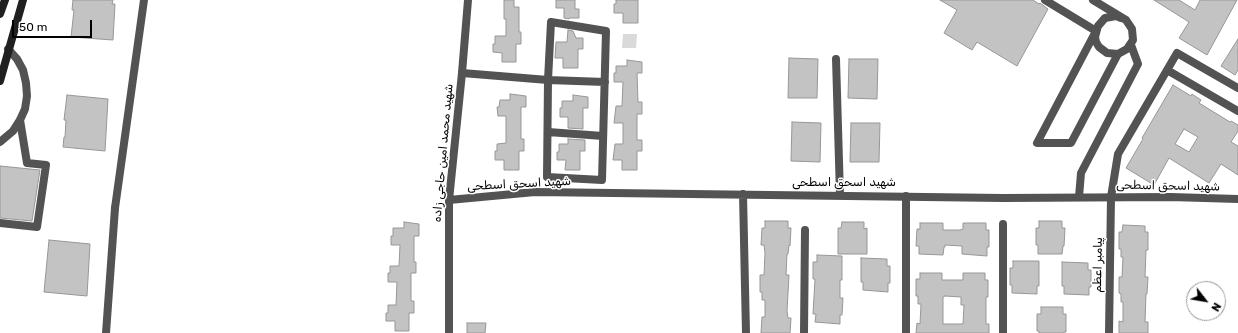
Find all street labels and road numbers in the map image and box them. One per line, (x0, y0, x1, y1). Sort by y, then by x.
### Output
street label: شهید محمد امین حاجی زاده (430, 83, 456, 223)
street label: شهید اسحق اسطحی (467, 174, 571, 194)
street label: شهید اسحق اسطحی (792, 176, 896, 190)
street label: شهید اسحق اسطحی (1116, 178, 1220, 194)
street label: پیامبر اعظم (1090, 237, 1106, 293)

